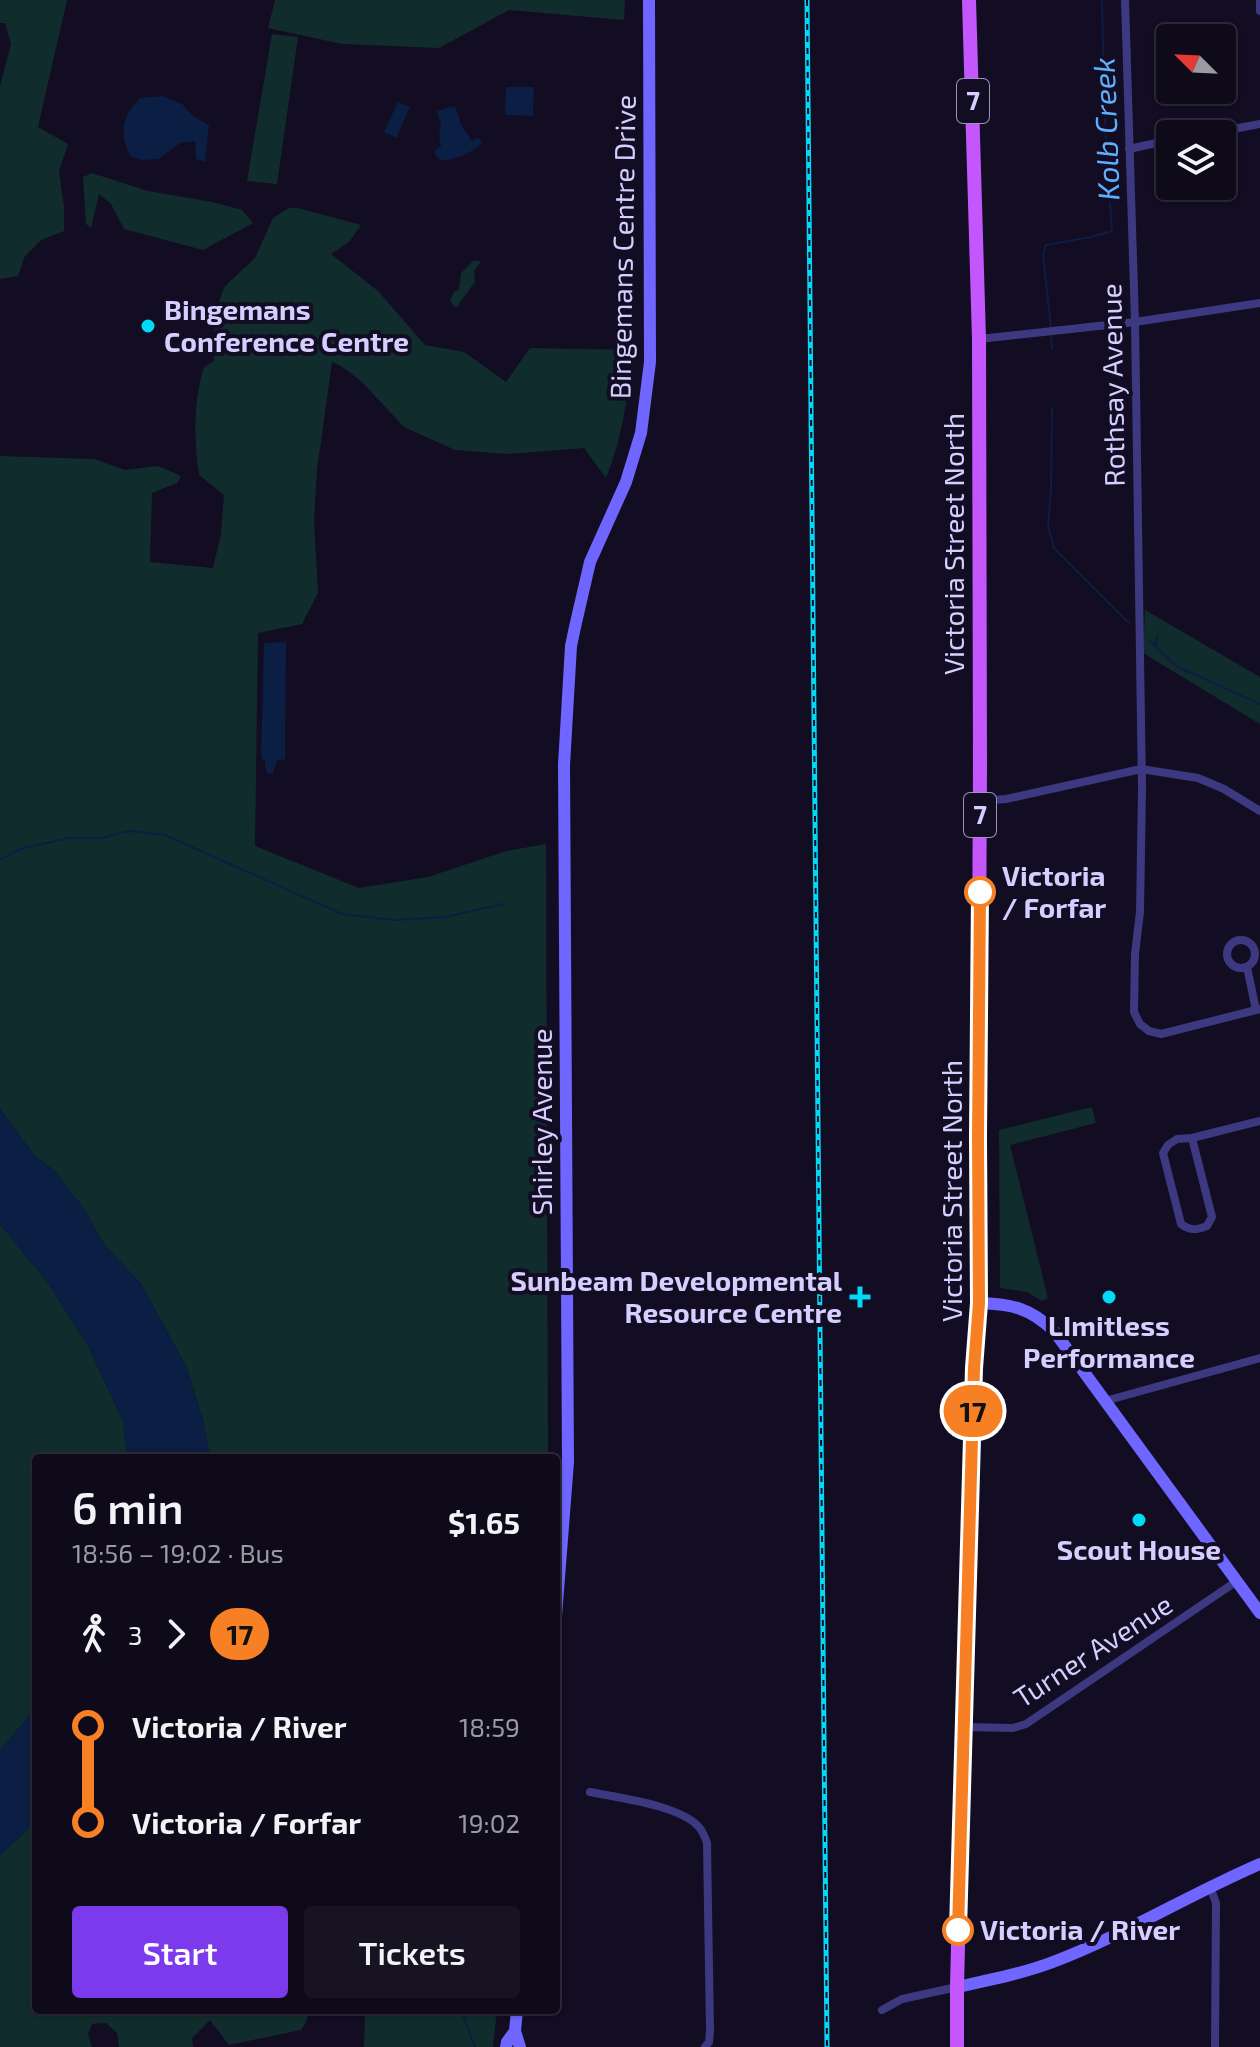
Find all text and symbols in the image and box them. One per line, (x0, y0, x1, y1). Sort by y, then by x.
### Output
north arrow (1156, 24, 1236, 104)
map controls (1156, 24, 1236, 200)
water label: Kolb Creek (1085, 57, 1125, 201)
road number: 7 (957, 79, 989, 123)
street label: Bingemans Centre Drive (602, 95, 642, 399)
button: layers (1156, 120, 1236, 200)
street label: Rothsay Avenue (1093, 283, 1131, 487)
place label: Bingemans Conference Centre (164, 292, 409, 358)
marker: Bingemans Conference Centre (139, 317, 157, 335)
street label: Victoria Street North (936, 413, 970, 675)
road number: 7 (964, 793, 996, 837)
place label: Victoria / Forfar (1002, 858, 1106, 924)
marker: Victoria / Forfar (965, 877, 995, 907)
street label: Shirley Avenue (524, 1028, 558, 1216)
street label: Victoria Street North (934, 1060, 968, 1322)
place label: Sunbeam Developmental Resource Centre (510, 1263, 843, 1329)
marker: Sunbeam Developmental Resource Centre (849, 1286, 871, 1308)
marker: LImitless Performance (1100, 1288, 1118, 1306)
place label: LImitless Performance (1023, 1308, 1195, 1374)
line badge: 17 (937, 1385, 1009, 1437)
text: 17 (960, 1394, 986, 1428)
text: 6 min (72, 1480, 184, 1533)
text: $1.65 (448, 1504, 520, 1540)
marker: Scout House (1130, 1511, 1148, 1529)
place label: Scout House (1057, 1532, 1221, 1566)
text: 18:56 – 19:02 · Bus (72, 1537, 284, 1568)
street label: Turner Avenue (1007, 1586, 1178, 1714)
icon: walk (72, 1612, 116, 1656)
icon: forward (154, 1612, 198, 1656)
text: 17 (226, 1617, 253, 1651)
text: 3 (128, 1619, 142, 1650)
text: Victoria / River (132, 1708, 347, 1744)
text: 18:59 (459, 1711, 520, 1742)
text: Victoria / Forfar (132, 1804, 361, 1840)
text: 19:02 (458, 1807, 520, 1838)
button: Start (72, 1906, 288, 1998)
button: Tickets (304, 1906, 520, 1998)
place label: Victoria / River (980, 1912, 1180, 1946)
marker: Victoria / River (943, 1915, 973, 1945)

